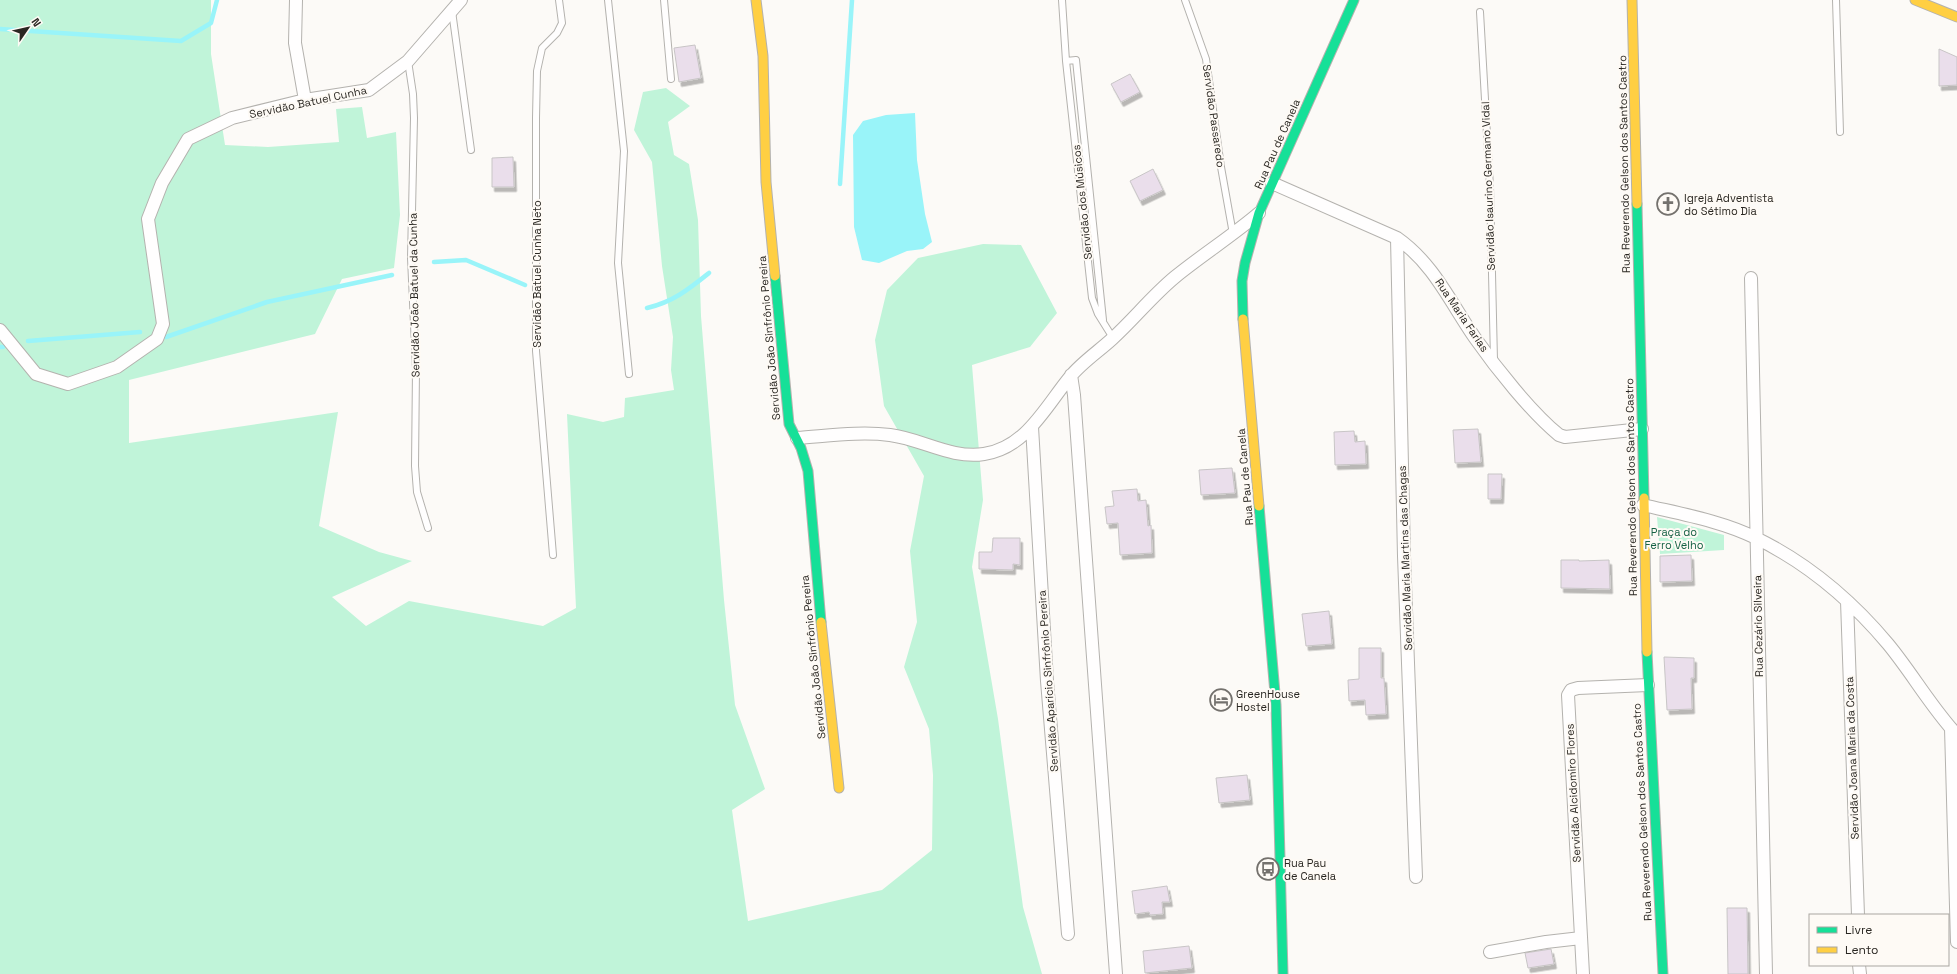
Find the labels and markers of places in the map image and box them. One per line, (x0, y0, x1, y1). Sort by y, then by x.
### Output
church icon: Igreja Adventista do Sétimo Dia (1655, 191, 1681, 217)
place label: Igreja Adventista do Sétimo Dia (1684, 191, 1774, 218)
hotel icon: GreenHouse Hostel (1208, 687, 1234, 713)
place label: GreenHouse Hostel (1236, 687, 1300, 714)
bus stop icon: Rua Pau de Canela (1255, 856, 1281, 882)
place label: Rua Pau de Canela (1284, 856, 1337, 883)

